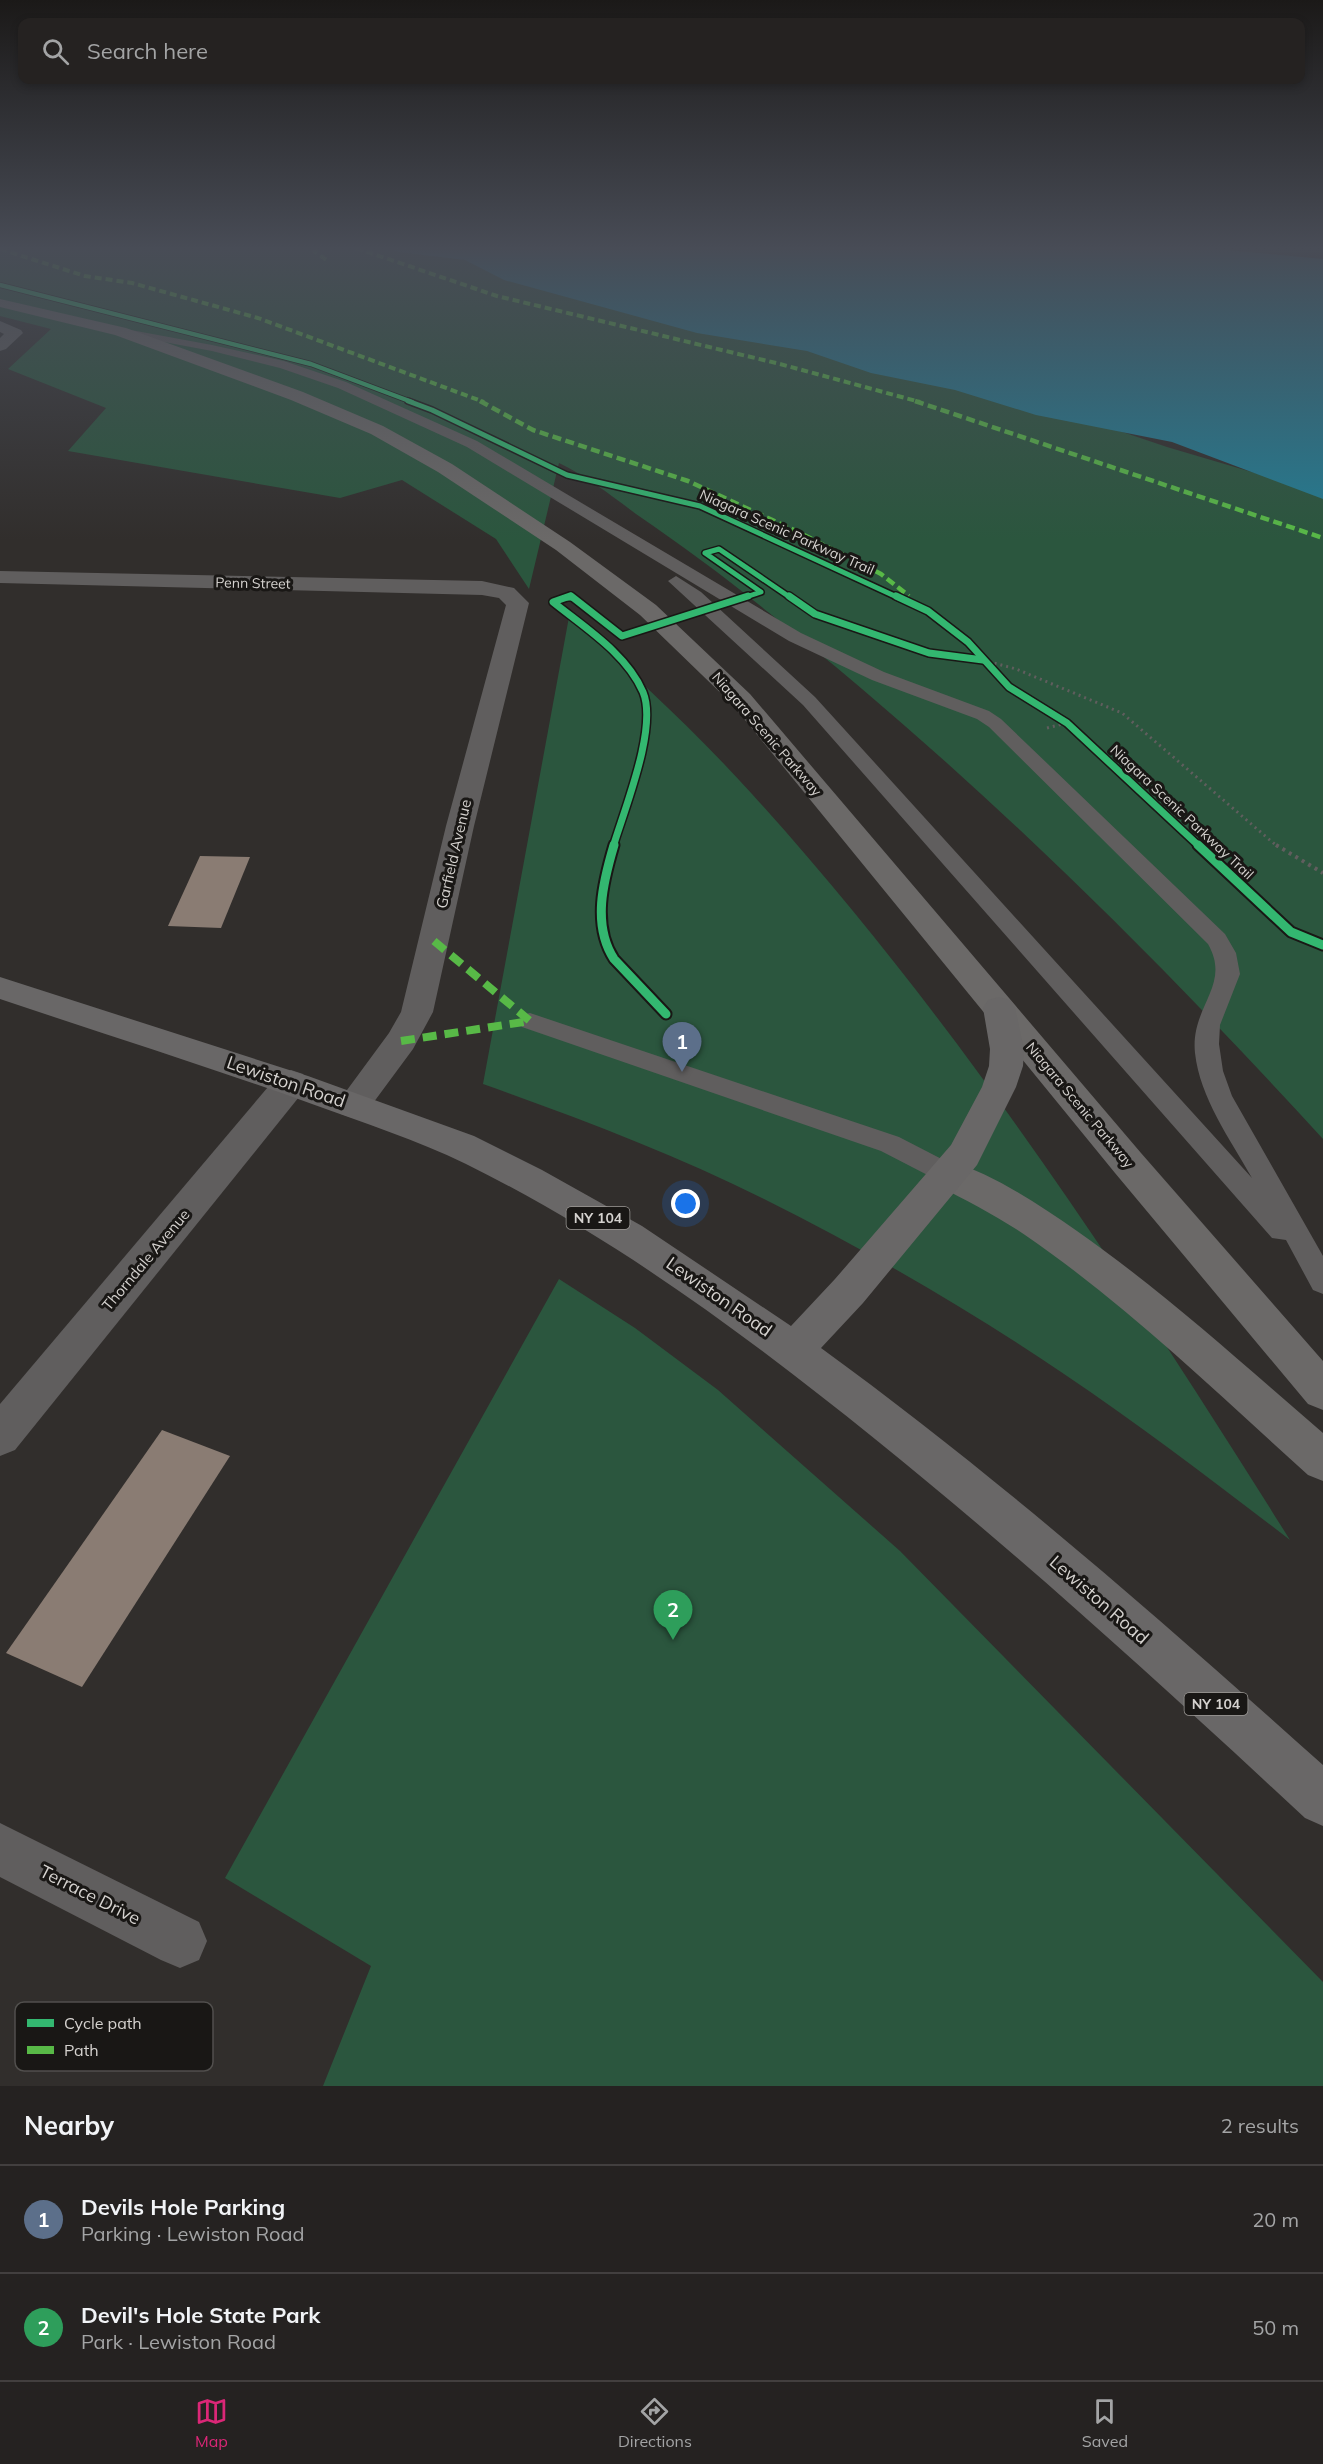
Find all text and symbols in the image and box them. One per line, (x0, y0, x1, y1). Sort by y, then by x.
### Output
search box (18, 18, 1305, 84)
icon: search (39, 35, 72, 68)
text: Search here (87, 37, 208, 65)
street label: Niagara Scenic Parkway Trail (697, 485, 877, 579)
street label: Penn Street (215, 573, 291, 593)
street label: Niagara Scenic Parkway (708, 668, 826, 800)
street label: Niagara Scenic Parkway Trail (1107, 741, 1257, 883)
street label: Garfield Avenue (432, 798, 475, 910)
pin: 1 (662, 1022, 702, 1072)
street label: Niagara Scenic Parkway (1022, 1039, 1138, 1172)
street label: Lewiston Road (224, 1050, 349, 1113)
your location (671, 1189, 700, 1218)
street label: Thorndale Avenue (98, 1205, 194, 1314)
road number: NY 104 (566, 1207, 630, 1229)
street label: Lewiston Road (662, 1252, 777, 1342)
street label: Lewiston Road (1045, 1550, 1154, 1649)
pin: 2 (654, 1590, 692, 1640)
road number: NY 104 (1184, 1693, 1248, 1715)
street label: Terrace Drive (36, 1859, 144, 1930)
legend (15, 2002, 213, 2071)
text: Cycle path (64, 2013, 142, 2033)
text: Path (64, 2040, 99, 2060)
text: Nearby (24, 2109, 114, 2142)
text: 2 results (1221, 2113, 1299, 2138)
text: Devils Hole Parking (81, 2193, 285, 2221)
text: 1 (38, 2207, 50, 2232)
text: 20 m (1252, 2207, 1299, 2232)
text: Parking · Lewiston Road (81, 2221, 305, 2246)
text: Devil's Hole State Park (81, 2301, 320, 2329)
text: 2 (38, 2315, 50, 2340)
text: 50 m (1252, 2315, 1299, 2340)
text: Park · Lewiston Road (81, 2329, 276, 2354)
tab: Map (195, 2395, 228, 2451)
tab: Directions (618, 2395, 692, 2451)
tab: Saved (1082, 2395, 1128, 2451)

